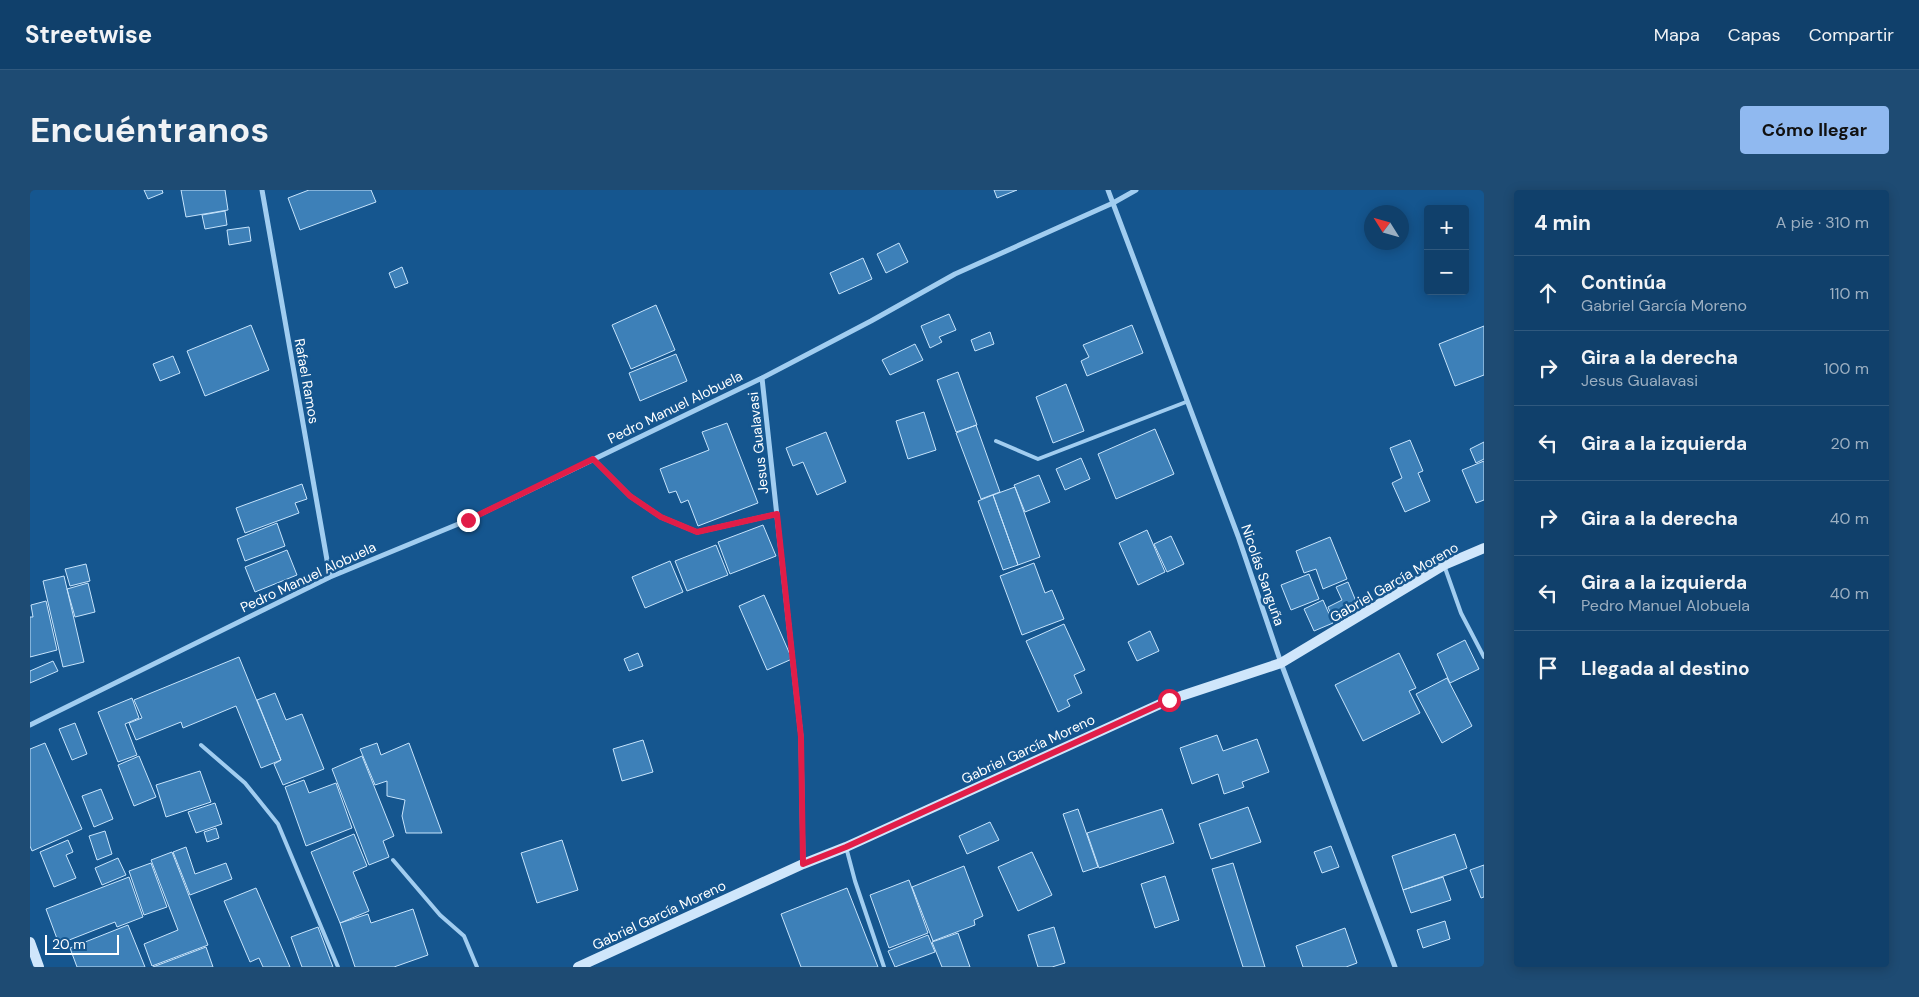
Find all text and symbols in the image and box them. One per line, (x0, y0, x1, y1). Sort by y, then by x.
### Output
text: Streetwise (25, 19, 152, 50)
text: Mapa (1654, 23, 1700, 47)
text: Capas (1728, 23, 1781, 47)
text: Compartir (1809, 23, 1894, 47)
button: Cómo llegar (1740, 106, 1889, 154)
text: Encuéntranos (30, 107, 269, 153)
north arrow (1364, 205, 1409, 250)
map controls (1424, 205, 1469, 295)
button: + (1424, 205, 1469, 250)
text: 4 min (1534, 209, 1591, 237)
text: A pie · 310 m (1776, 212, 1869, 233)
button: − (1424, 250, 1469, 295)
text: Continúa (1581, 270, 1666, 295)
icon: ahead (1534, 279, 1562, 307)
text: 110 m (1830, 283, 1869, 304)
text: Gabriel García Moreno (1581, 295, 1747, 316)
street label: Rafael Ramos (291, 337, 323, 425)
text: Gira a la derecha (1581, 345, 1738, 370)
icon: right (1534, 354, 1562, 382)
text: 100 m (1824, 358, 1869, 379)
street label: Pedro Manuel Alobuela (605, 367, 745, 447)
text: Jesus Gualavasi (1581, 370, 1698, 391)
street label: Jesus Gualavasi (744, 391, 772, 495)
icon: left (1534, 429, 1562, 457)
text: Gira a la izquierda (1581, 431, 1747, 456)
text: 20 m (1830, 433, 1869, 454)
icon: right (1534, 504, 1562, 532)
text: Gira a la derecha (1581, 506, 1738, 531)
text: 40 m (1830, 508, 1869, 529)
route end (457, 509, 480, 532)
street label: Nicolás Sanguña (1237, 522, 1289, 628)
street label: Pedro Manuel Alobuela (237, 538, 379, 616)
street label: Gabriel García Moreno (1327, 538, 1461, 626)
text: Gira a la izquierda (1581, 570, 1747, 595)
icon: left (1534, 579, 1562, 607)
text: 40 m (1830, 583, 1869, 604)
text: Pedro Manuel Alobuela (1581, 595, 1750, 616)
icon: arrive (1534, 654, 1562, 682)
text: Llegada al destino (1581, 656, 1750, 681)
route start (1158, 689, 1181, 712)
street label: Gabriel García Moreno (958, 710, 1098, 788)
street label: Gabriel García Moreno (589, 876, 729, 954)
scale bar (45, 932, 119, 955)
text: 20 m (52, 935, 86, 953)

